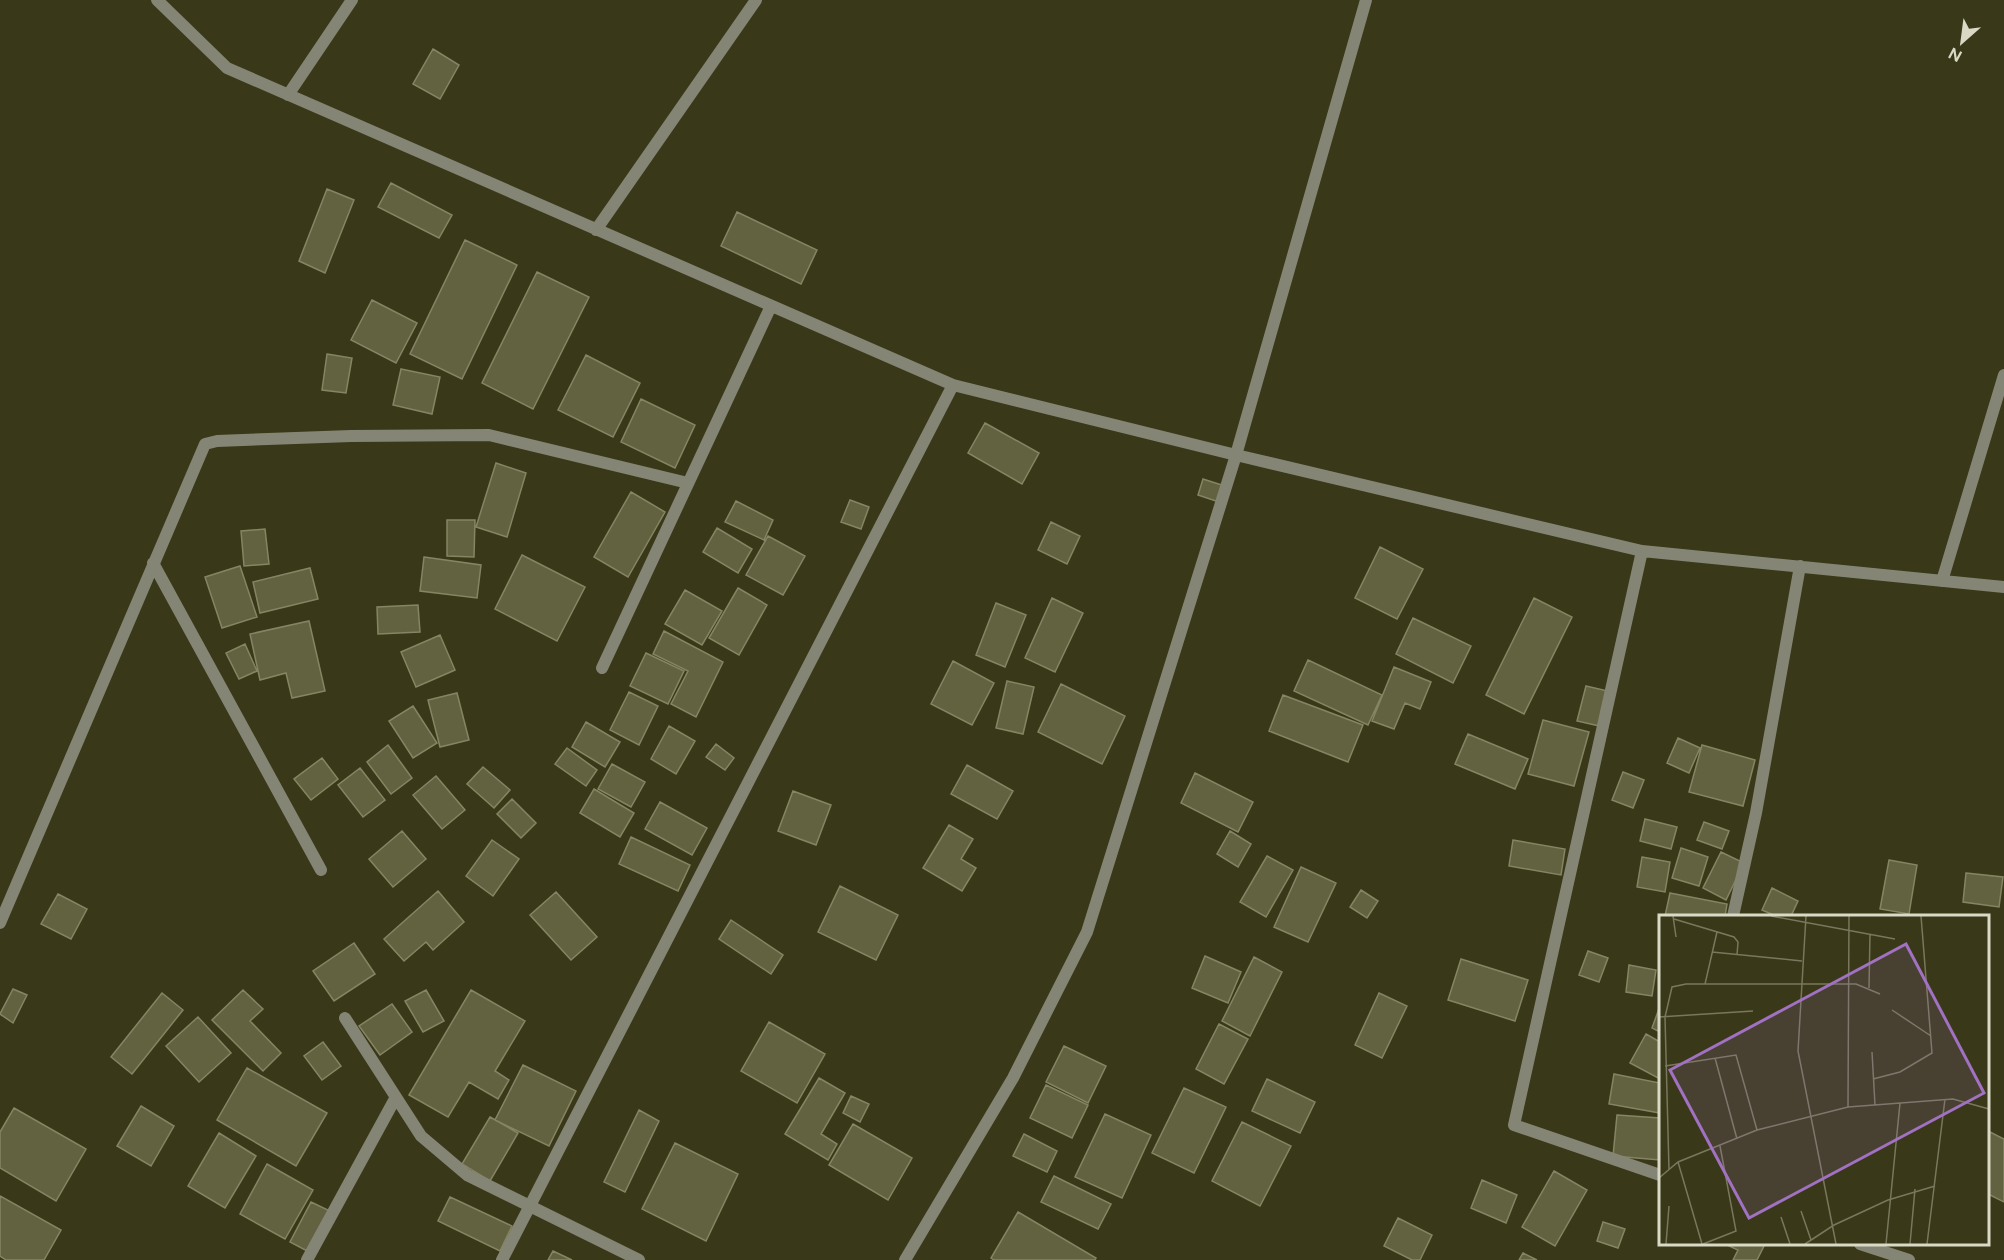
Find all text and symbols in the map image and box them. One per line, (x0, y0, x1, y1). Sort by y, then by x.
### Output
north arrow (1932, 12, 1992, 72)
text: N (1945, 44, 1965, 66)
inset map (1659, 915, 1989, 1245)

